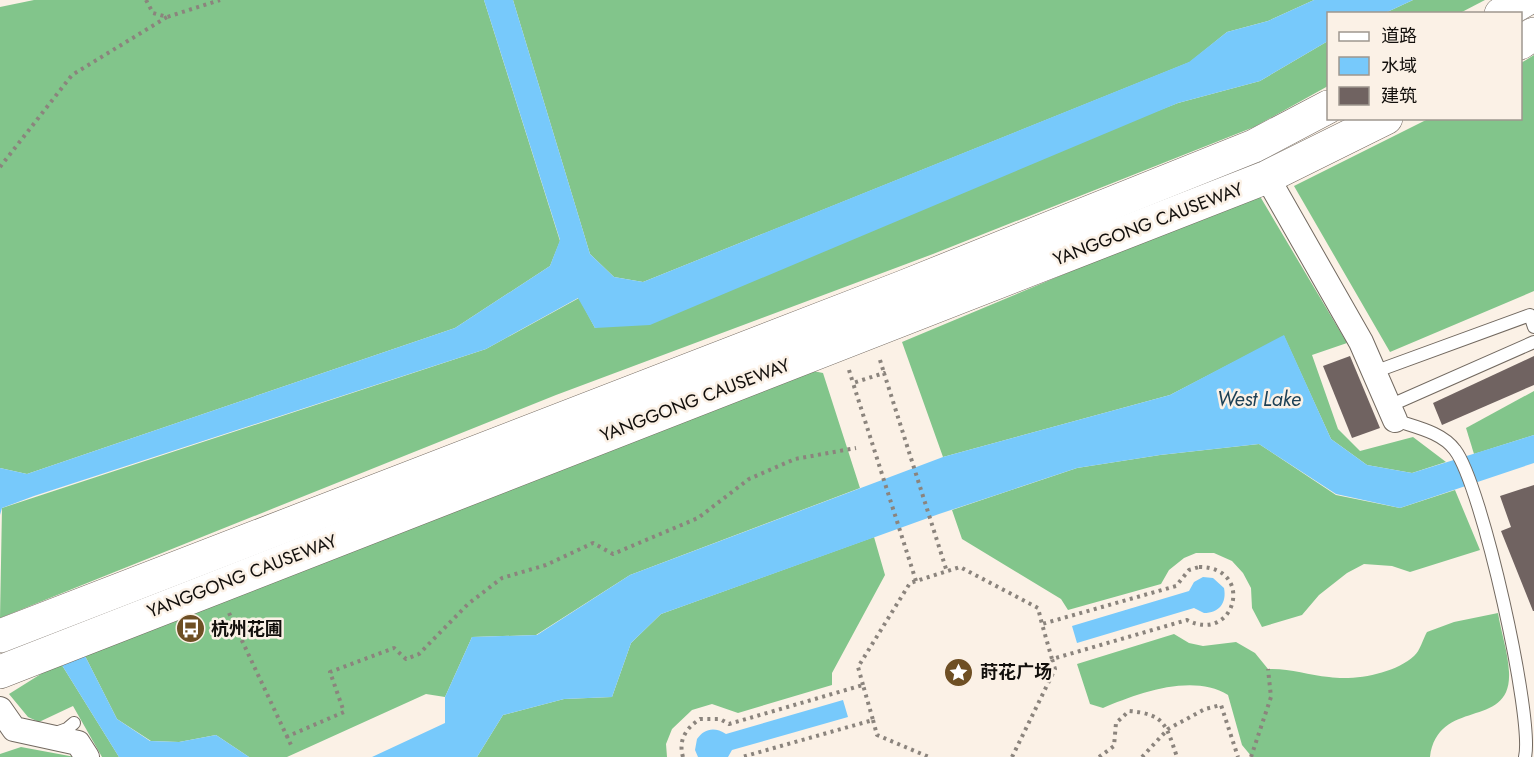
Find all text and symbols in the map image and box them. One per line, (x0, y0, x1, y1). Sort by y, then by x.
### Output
legend (1327, 12, 1522, 120)
text: 道路 (1381, 23, 1417, 49)
text: 水域 (1381, 53, 1417, 79)
text: 建筑 (1381, 83, 1417, 109)
street label: YANGGONG CAUSEWAY (1049, 175, 1247, 272)
street label: YANGGONG CAUSEWAY (596, 351, 794, 448)
water label: West Lake (1217, 385, 1301, 414)
street label: YANGGONG CAUSEWAY (143, 527, 341, 624)
bus stop icon: 杭州花圃 (174, 613, 206, 645)
place label: 杭州花圃 (211, 616, 283, 642)
place icon: 莳花广场 (943, 656, 975, 688)
place label: 莳花广场 (980, 659, 1052, 685)

